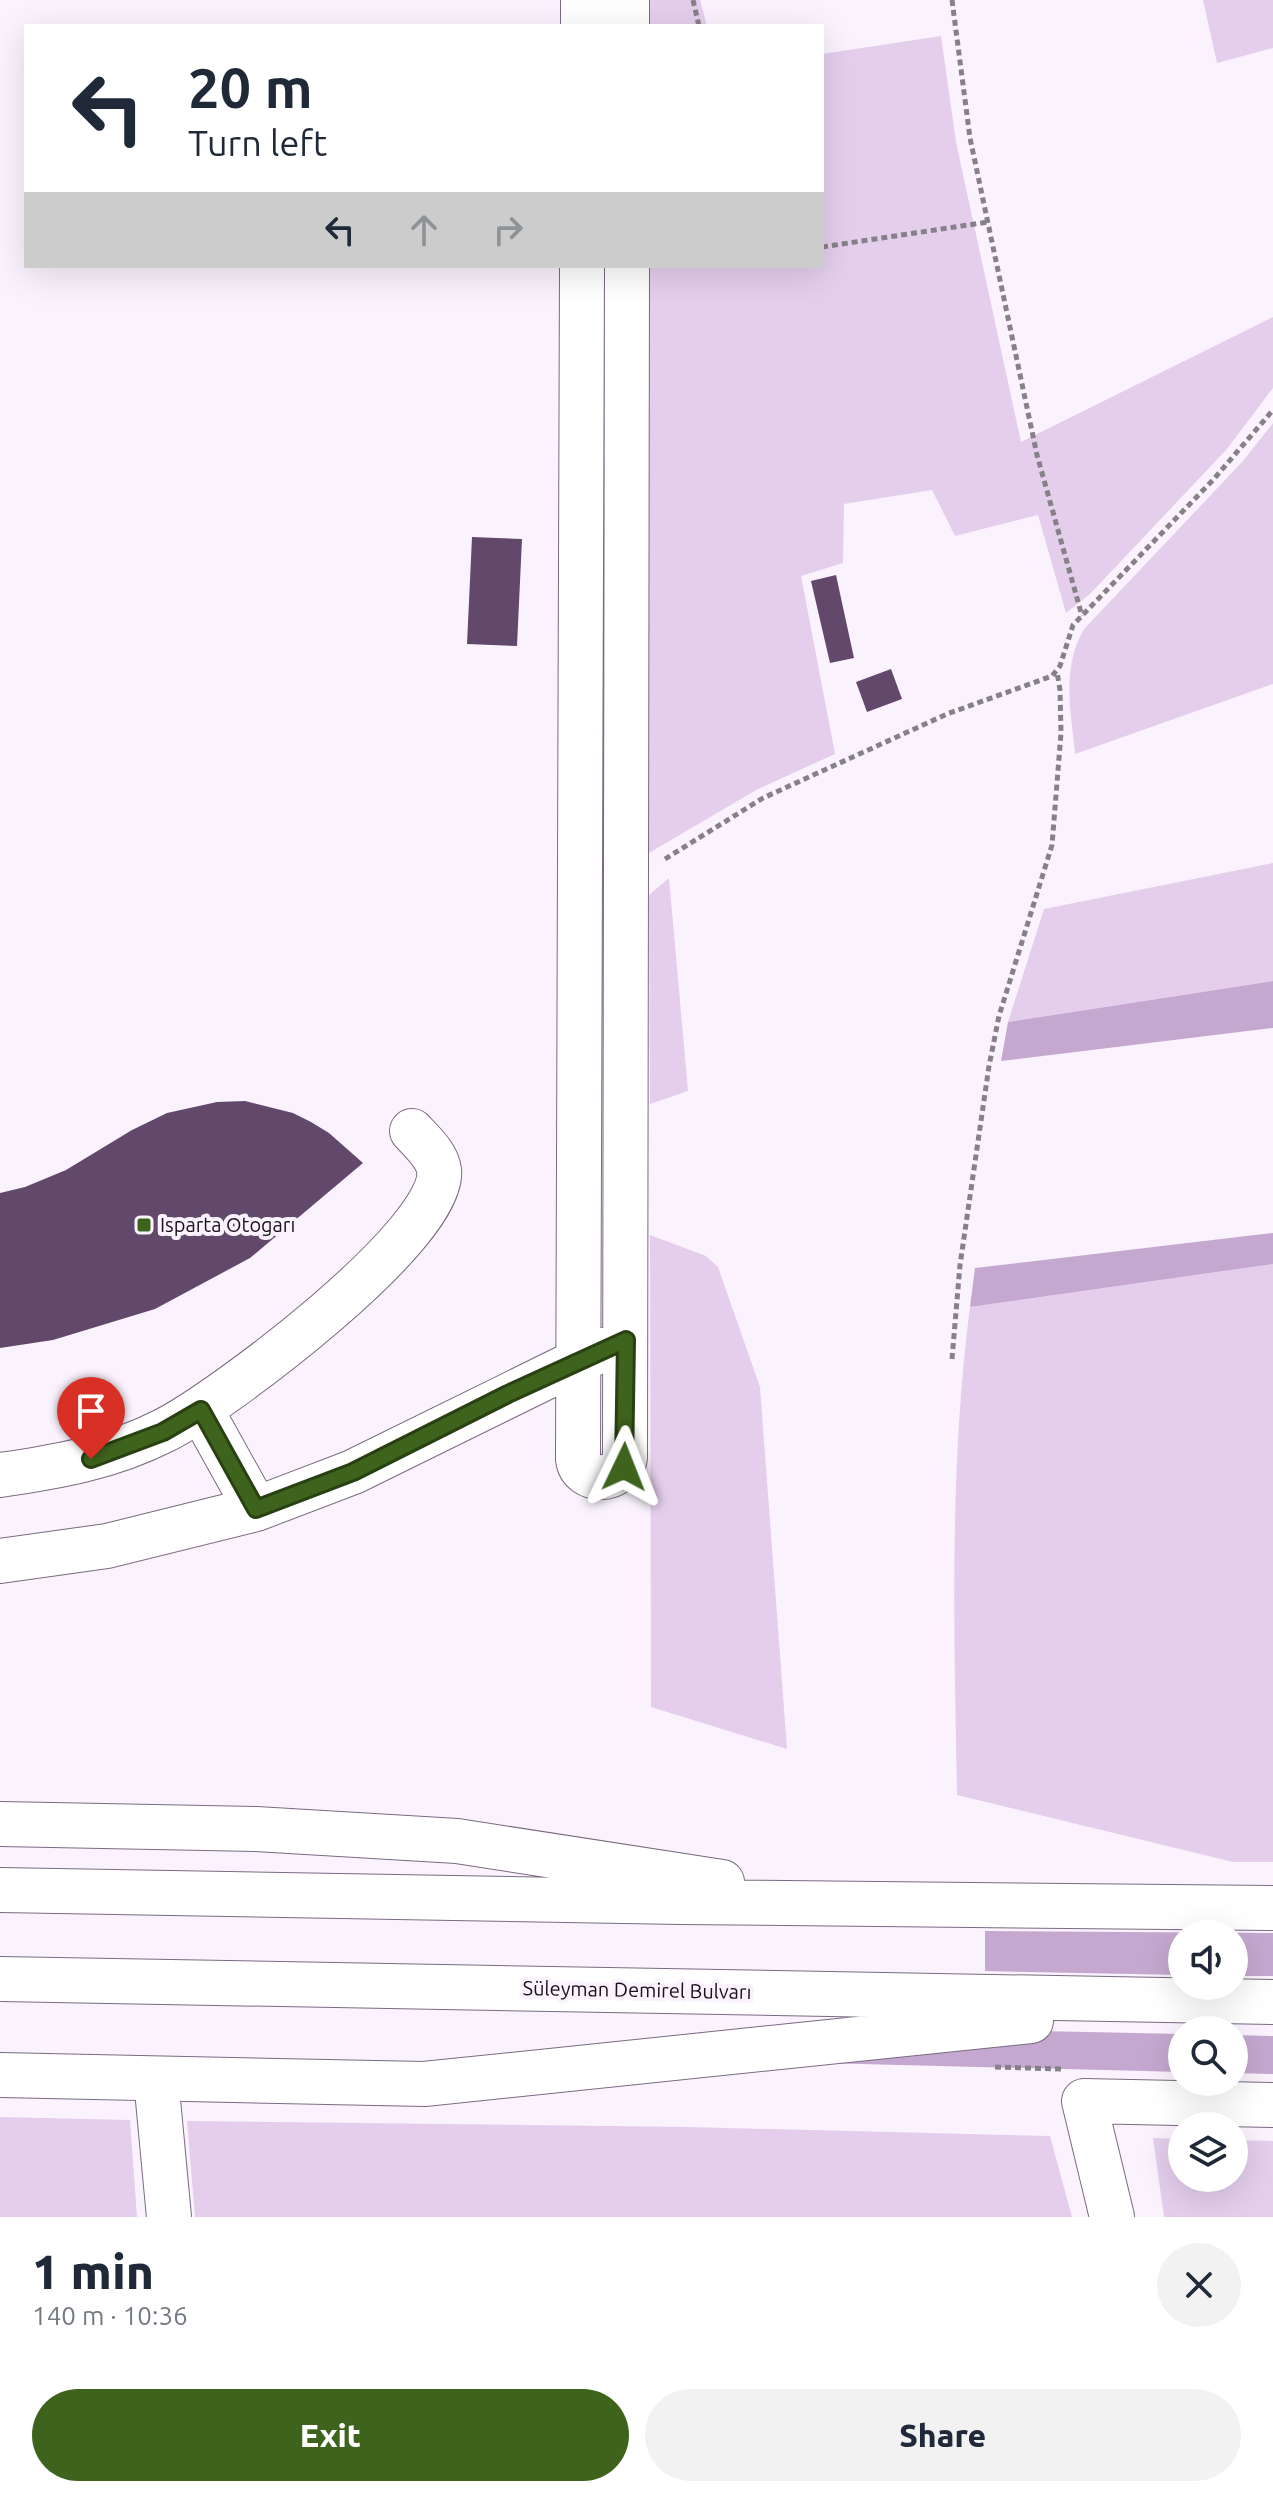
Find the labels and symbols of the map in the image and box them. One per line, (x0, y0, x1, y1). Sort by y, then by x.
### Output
place label: Isparta Otogarı (160, 1213, 295, 1236)
marker: Isparta Otogarı (135, 1216, 153, 1234)
pin (57, 1377, 125, 1459)
position arrow (582, 1425, 666, 1509)
street label: Süleyman Demirel Bulvarı (522, 1976, 752, 2003)

